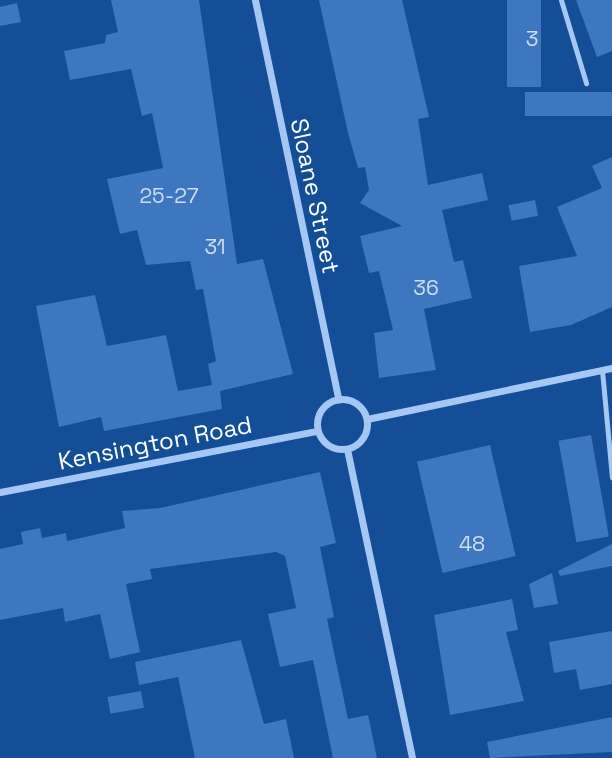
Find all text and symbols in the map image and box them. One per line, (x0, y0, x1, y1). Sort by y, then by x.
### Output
house number: 3 (526, 26, 538, 52)
street label: Sloane Street (285, 116, 345, 276)
house number: 25-27 (139, 183, 199, 209)
house number: 31 (204, 234, 226, 260)
house number: 36 (413, 275, 439, 301)
street label: Kensington Road (56, 410, 254, 476)
house number: 48 (459, 531, 485, 557)

